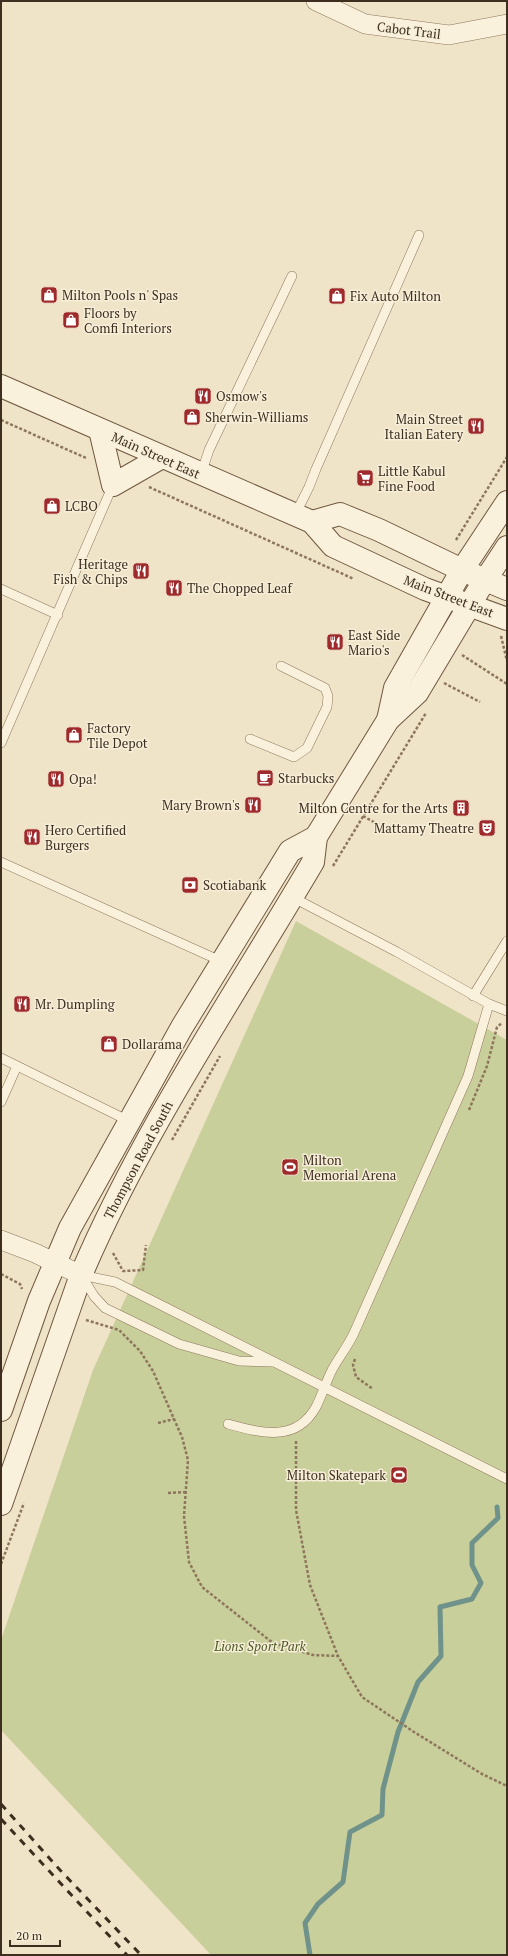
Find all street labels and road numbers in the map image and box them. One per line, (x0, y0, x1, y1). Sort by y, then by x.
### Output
street label: Cabot Trail (376, 17, 442, 43)
street label: Main Street East (109, 427, 203, 483)
street label: Main Street East (401, 571, 497, 621)
street label: Thompson Road South (99, 1097, 177, 1222)

